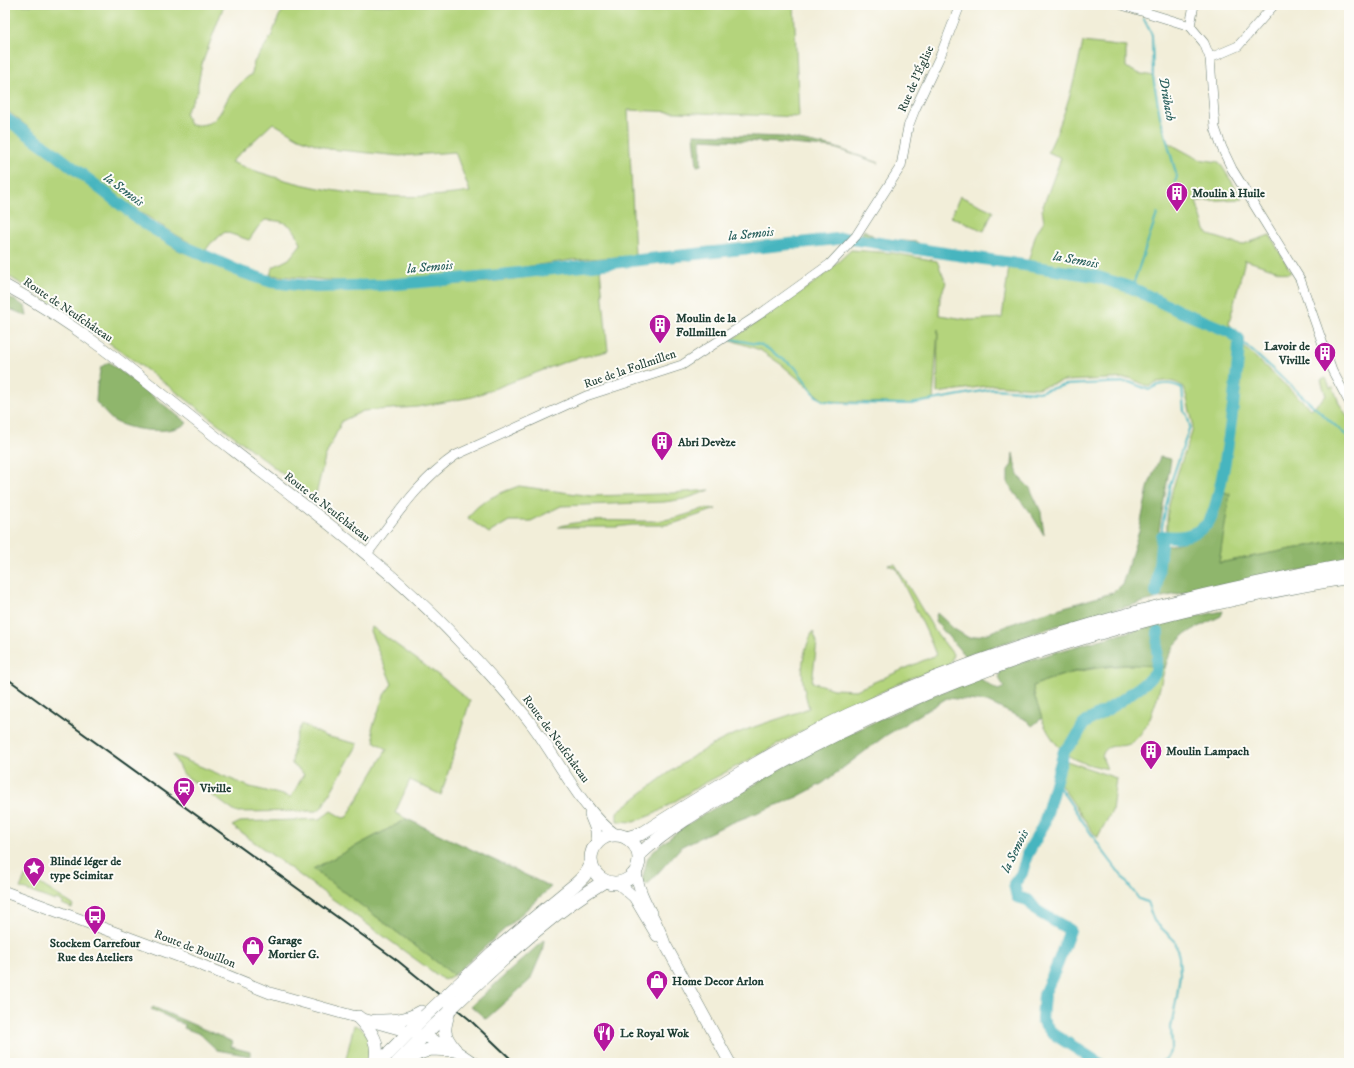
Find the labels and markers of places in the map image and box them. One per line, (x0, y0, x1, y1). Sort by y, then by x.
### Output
building icon: Moulin à Huile (1164, 180, 1190, 213)
place label: Moulin à Huile (1192, 186, 1265, 201)
place label: Moulin de la Follmillen (676, 311, 737, 340)
building icon: Moulin de la Follmillen (647, 312, 673, 345)
place label: Lavoir de Viville (1264, 339, 1310, 368)
building icon: Lavoir de Viville (1312, 340, 1338, 373)
building icon: Abri Devèze (649, 429, 675, 462)
place label: Abri Devèze (677, 435, 736, 450)
building icon: Moulin Lampach (1138, 738, 1164, 771)
place label: Moulin Lampach (1166, 744, 1250, 759)
station icon: Viville (171, 775, 197, 808)
place label: Viville (199, 781, 231, 796)
place label: Blindé léger de type Scimitar (50, 854, 121, 883)
place icon: Blindé léger de type Scimitar (21, 855, 47, 888)
bus stop icon: Stockem Carrefour Rue des Ateliers (82, 903, 108, 936)
place label: Garage Mortier G. (268, 933, 319, 962)
shop icon: Garage Mortier G. (240, 934, 266, 967)
place label: Stockem Carrefour Rue des Ateliers (50, 936, 141, 965)
shop icon: Home Decor Arlon (644, 968, 670, 1001)
place label: Home Decor Arlon (672, 974, 765, 989)
restaurant icon: Le Royal Wok (591, 1020, 617, 1053)
place label: Le Royal Wok (620, 1026, 690, 1041)

